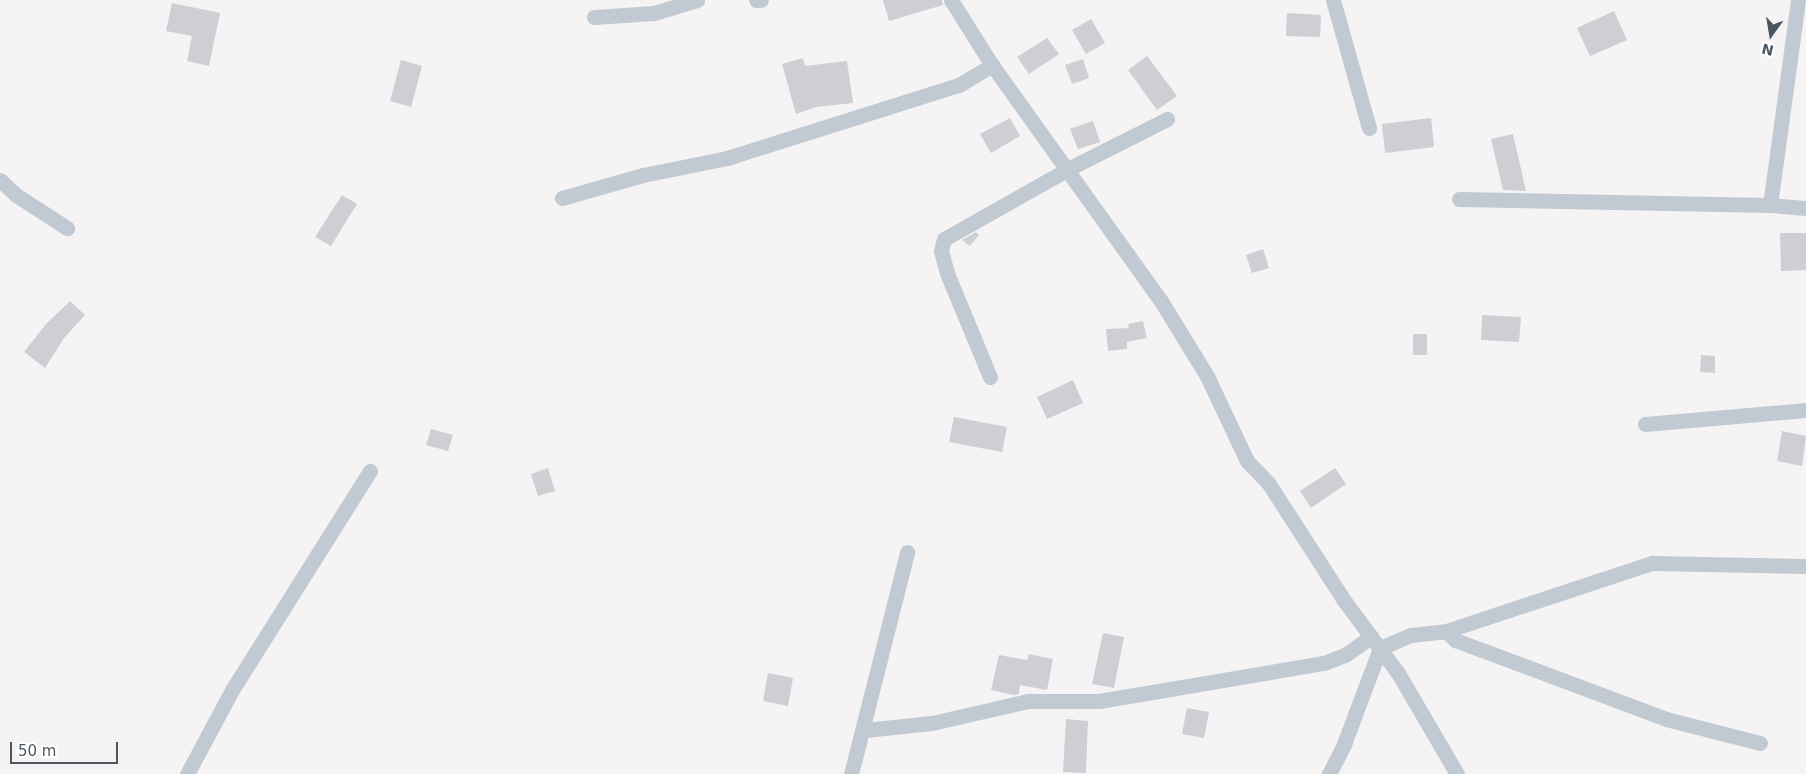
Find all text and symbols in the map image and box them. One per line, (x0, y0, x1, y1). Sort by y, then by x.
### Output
north arrow (1746, 10, 1796, 60)
text: N (1760, 41, 1775, 59)
scale bar (12, 732, 120, 764)
text: 50 m (18, 742, 56, 760)

